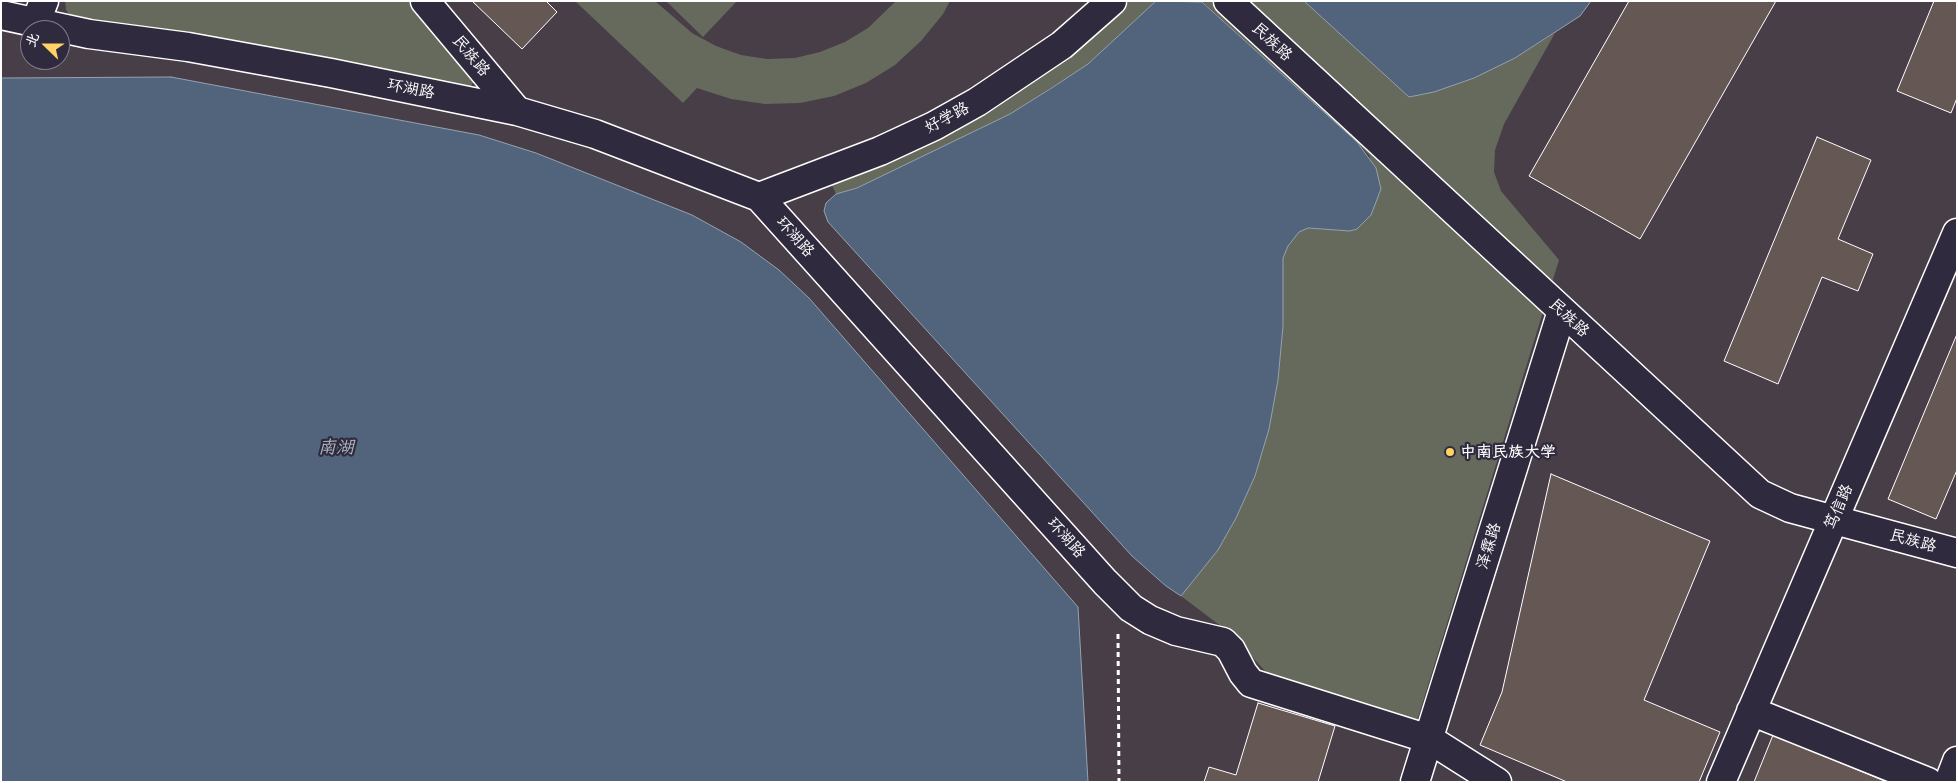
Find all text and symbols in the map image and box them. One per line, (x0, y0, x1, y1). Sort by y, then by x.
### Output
street label: 民族路 (1248, 19, 1296, 65)
north arrow (20, 20, 70, 70)
text: 北 (21, 30, 43, 50)
street label: 民族路 (448, 31, 494, 81)
street label: 环湖路 (386, 75, 436, 103)
street label: 好学路 (921, 98, 973, 138)
street label: 环湖路 (772, 213, 818, 261)
street label: 民族路 (1545, 295, 1593, 341)
water label: 南湖 (318, 437, 354, 459)
place label: 中南民族大学 (1460, 442, 1556, 462)
marker: 中南民族大学 (1444, 446, 1456, 458)
street label: 笃信路 (1821, 481, 1857, 533)
street label: 环湖路 (1043, 514, 1089, 562)
street label: 泽霖路 (1473, 520, 1505, 572)
street label: 民族路 (1887, 526, 1939, 556)

